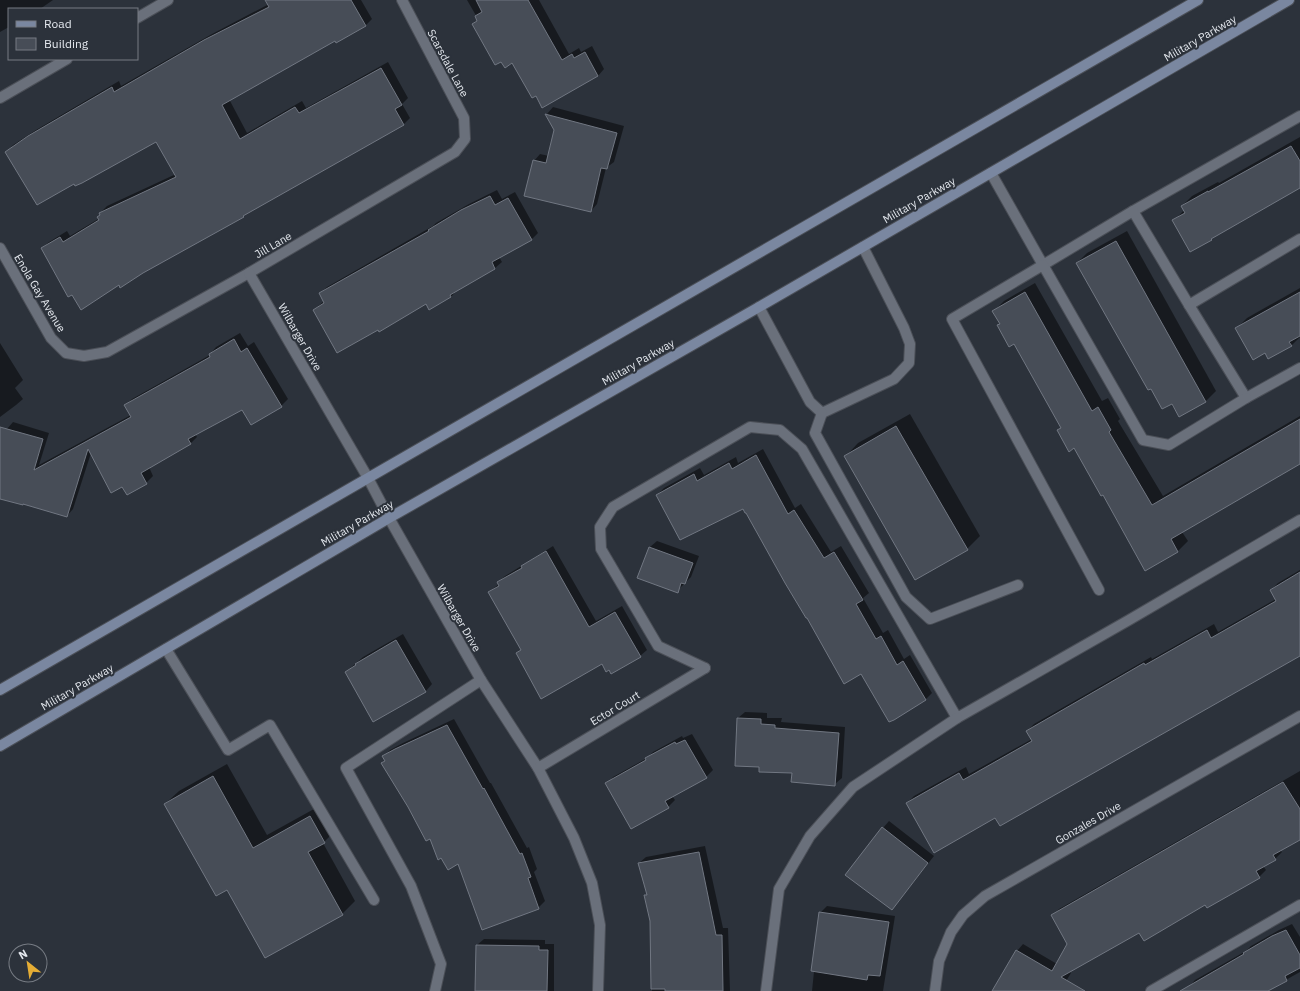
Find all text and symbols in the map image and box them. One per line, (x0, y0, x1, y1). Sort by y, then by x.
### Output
legend (8, 8, 138, 60)
street label: Military Parkway (1161, 11, 1239, 64)
text: Road (44, 16, 72, 31)
street label: Scarsdale Lane (424, 27, 472, 99)
text: Building (44, 36, 89, 51)
street label: Military Parkway (880, 173, 958, 226)
street label: Jill Lane (252, 229, 294, 261)
street label: Enola Gay Avenue (11, 251, 69, 335)
street label: Wilbarger Drive (275, 301, 325, 373)
street label: Military Parkway (599, 335, 677, 388)
street label: Military Parkway (318, 496, 396, 549)
street label: Wilbarger Drive (434, 582, 484, 654)
street label: Military Parkway (38, 660, 116, 713)
street label: Ector Court (588, 688, 643, 728)
street label: Gonzales Drive (1053, 799, 1123, 847)
north arrow (8, 943, 48, 983)
text: N (16, 946, 30, 962)

